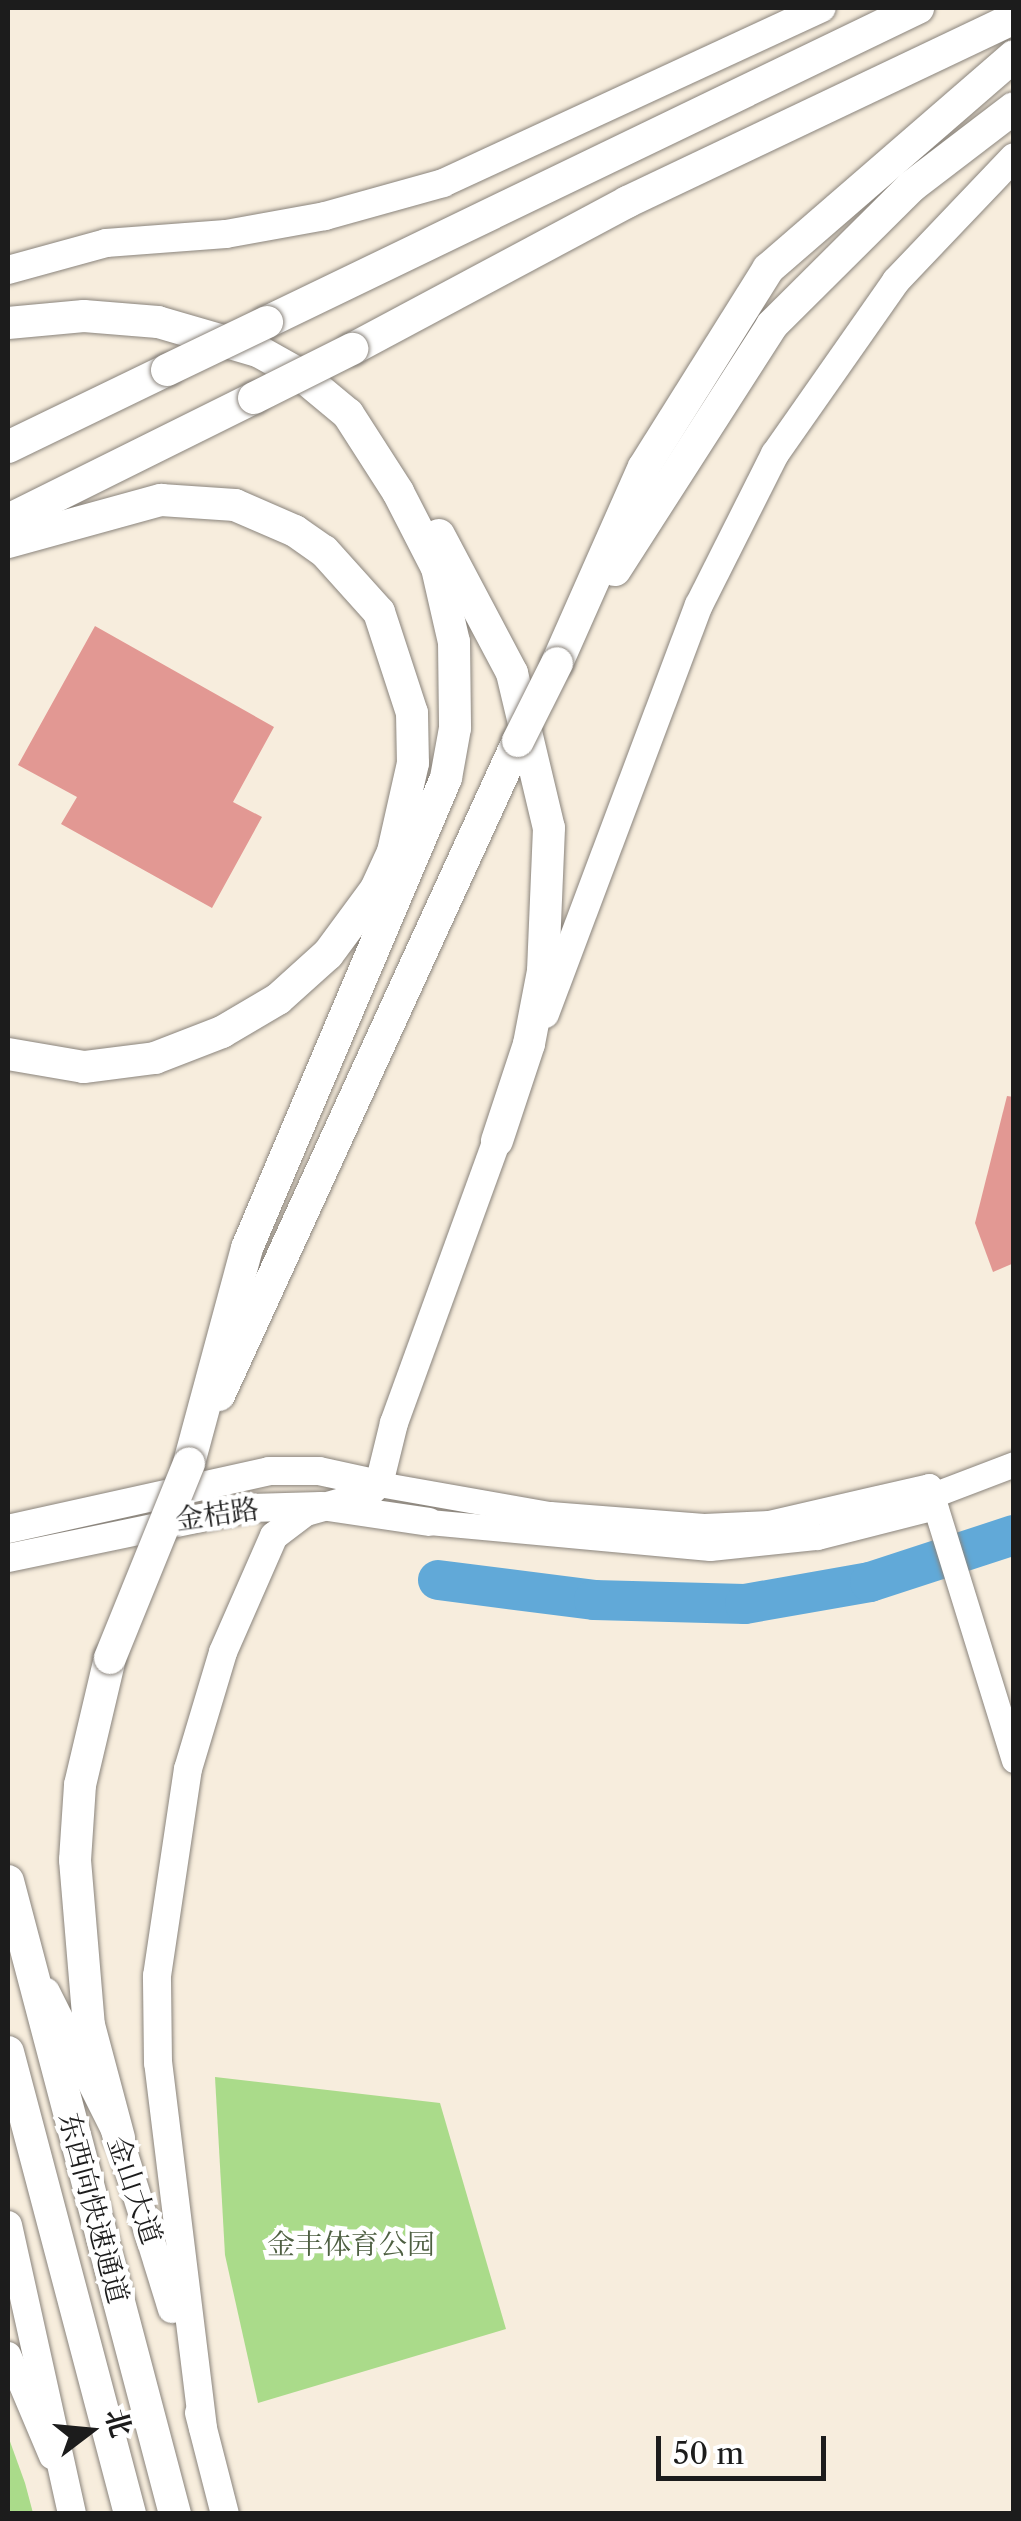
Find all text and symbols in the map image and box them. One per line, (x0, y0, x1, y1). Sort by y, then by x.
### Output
street label: 金桔路 (173, 1492, 261, 1536)
street label: 东西向快速通道 (52, 2109, 136, 2307)
street label: 金山大道 (101, 2132, 169, 2248)
park label: 金丰体育公园 (267, 2227, 435, 2261)
north arrow (40, 2381, 140, 2481)
text: 北 (99, 2405, 139, 2441)
scale bar (661, 2416, 831, 2478)
text: 50 m (673, 2435, 744, 2472)

